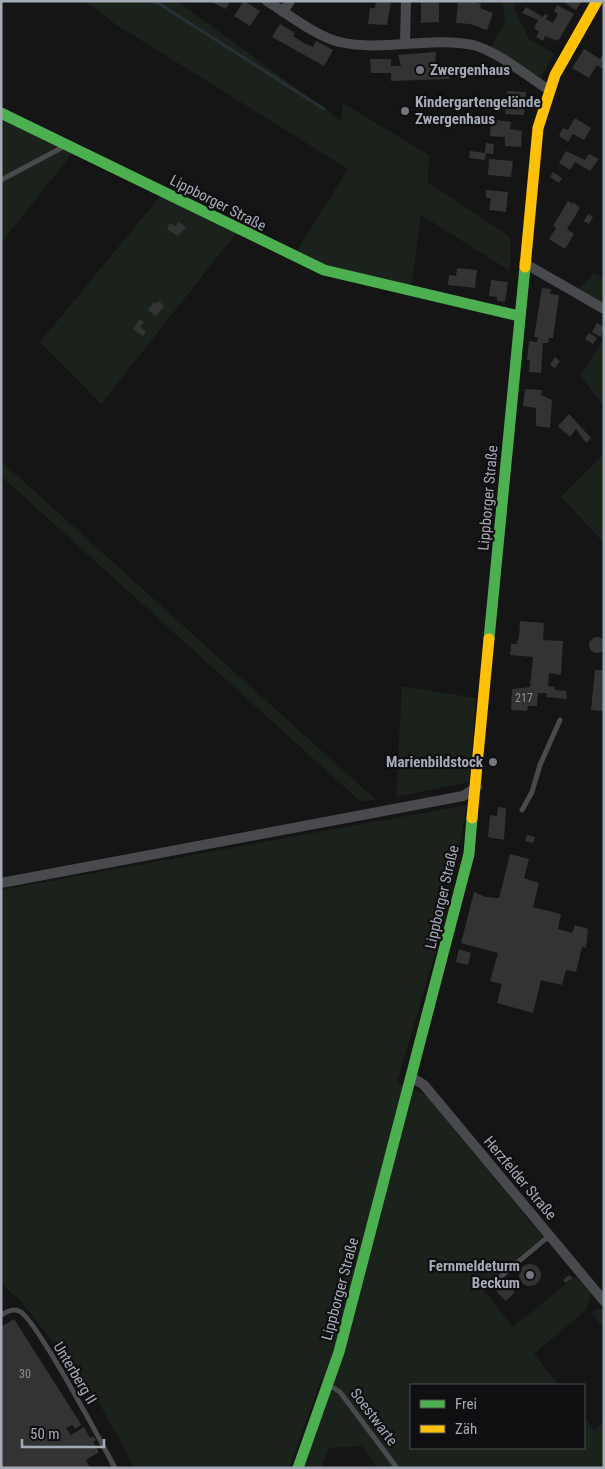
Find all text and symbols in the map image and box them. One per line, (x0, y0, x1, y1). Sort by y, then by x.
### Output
place label: Zwergenhaus (430, 61, 510, 79)
marker: Zwergenhaus (414, 64, 426, 76)
place label: Kindergartengelände Zwergenhaus (415, 93, 541, 128)
marker: Kindergartengelände Zwergenhaus (399, 105, 411, 117)
street label: Lippborger Straße (167, 171, 269, 235)
street label: Lippborger Straße (474, 445, 502, 551)
house number: 217 (515, 691, 533, 705)
place label: Marienbildstock (386, 753, 484, 771)
marker: Marienbildstock (487, 756, 499, 768)
street label: Lippborger Straße (421, 843, 463, 951)
street label: Herzfelder Straße (480, 1133, 560, 1223)
street label: Lippborger Straße (318, 1236, 362, 1342)
place label: Fernmeldeturm Beckum (429, 1257, 520, 1292)
marker: Fernmeldeturm Beckum (524, 1269, 536, 1281)
street label: Unterberg II (50, 1339, 100, 1407)
house number: 30 (19, 1367, 31, 1381)
legend (410, 1384, 585, 1449)
street label: Soestwarte (347, 1385, 401, 1449)
text: Frei (455, 1395, 477, 1413)
scale bar (22, 1416, 105, 1448)
text: Zäh (455, 1420, 477, 1438)
text: 50 m (30, 1425, 60, 1443)

